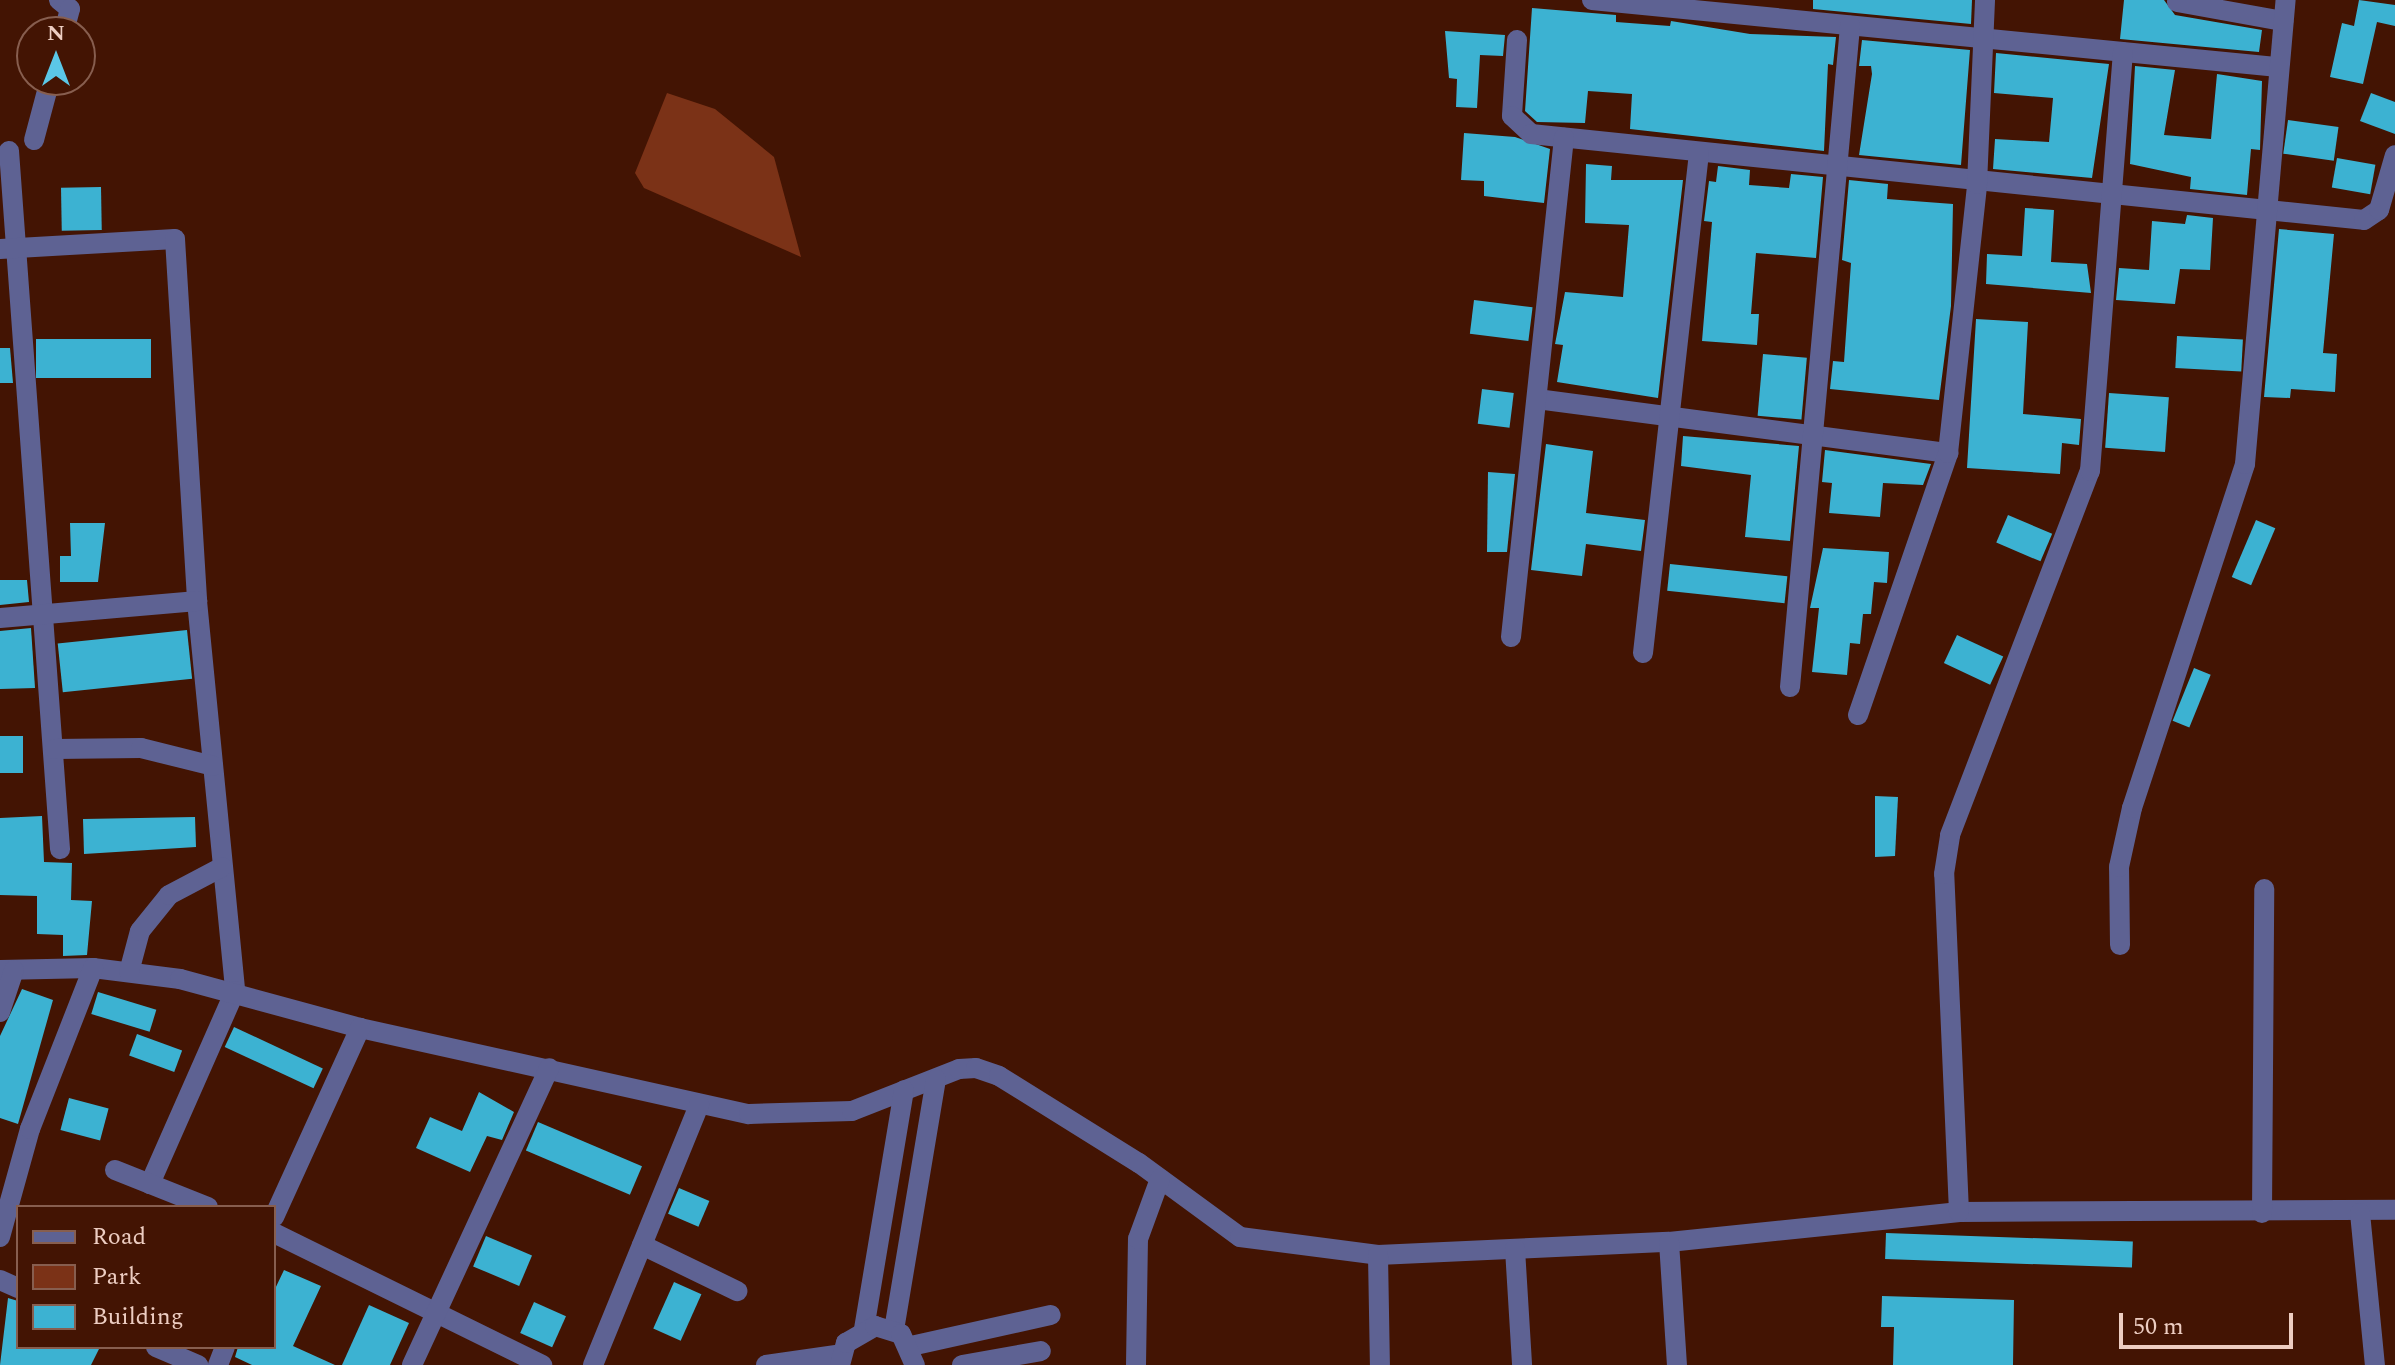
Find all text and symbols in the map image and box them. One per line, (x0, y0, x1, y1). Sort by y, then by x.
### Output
north arrow (16, 16, 96, 96)
text: N (47, 17, 65, 50)
legend (16, 1205, 276, 1349)
text: Road (92, 1219, 146, 1255)
text: Park (92, 1259, 142, 1295)
scale bar (2123, 1297, 2297, 1347)
text: Building (92, 1299, 184, 1335)
text: 50 m (2133, 1309, 2184, 1345)

